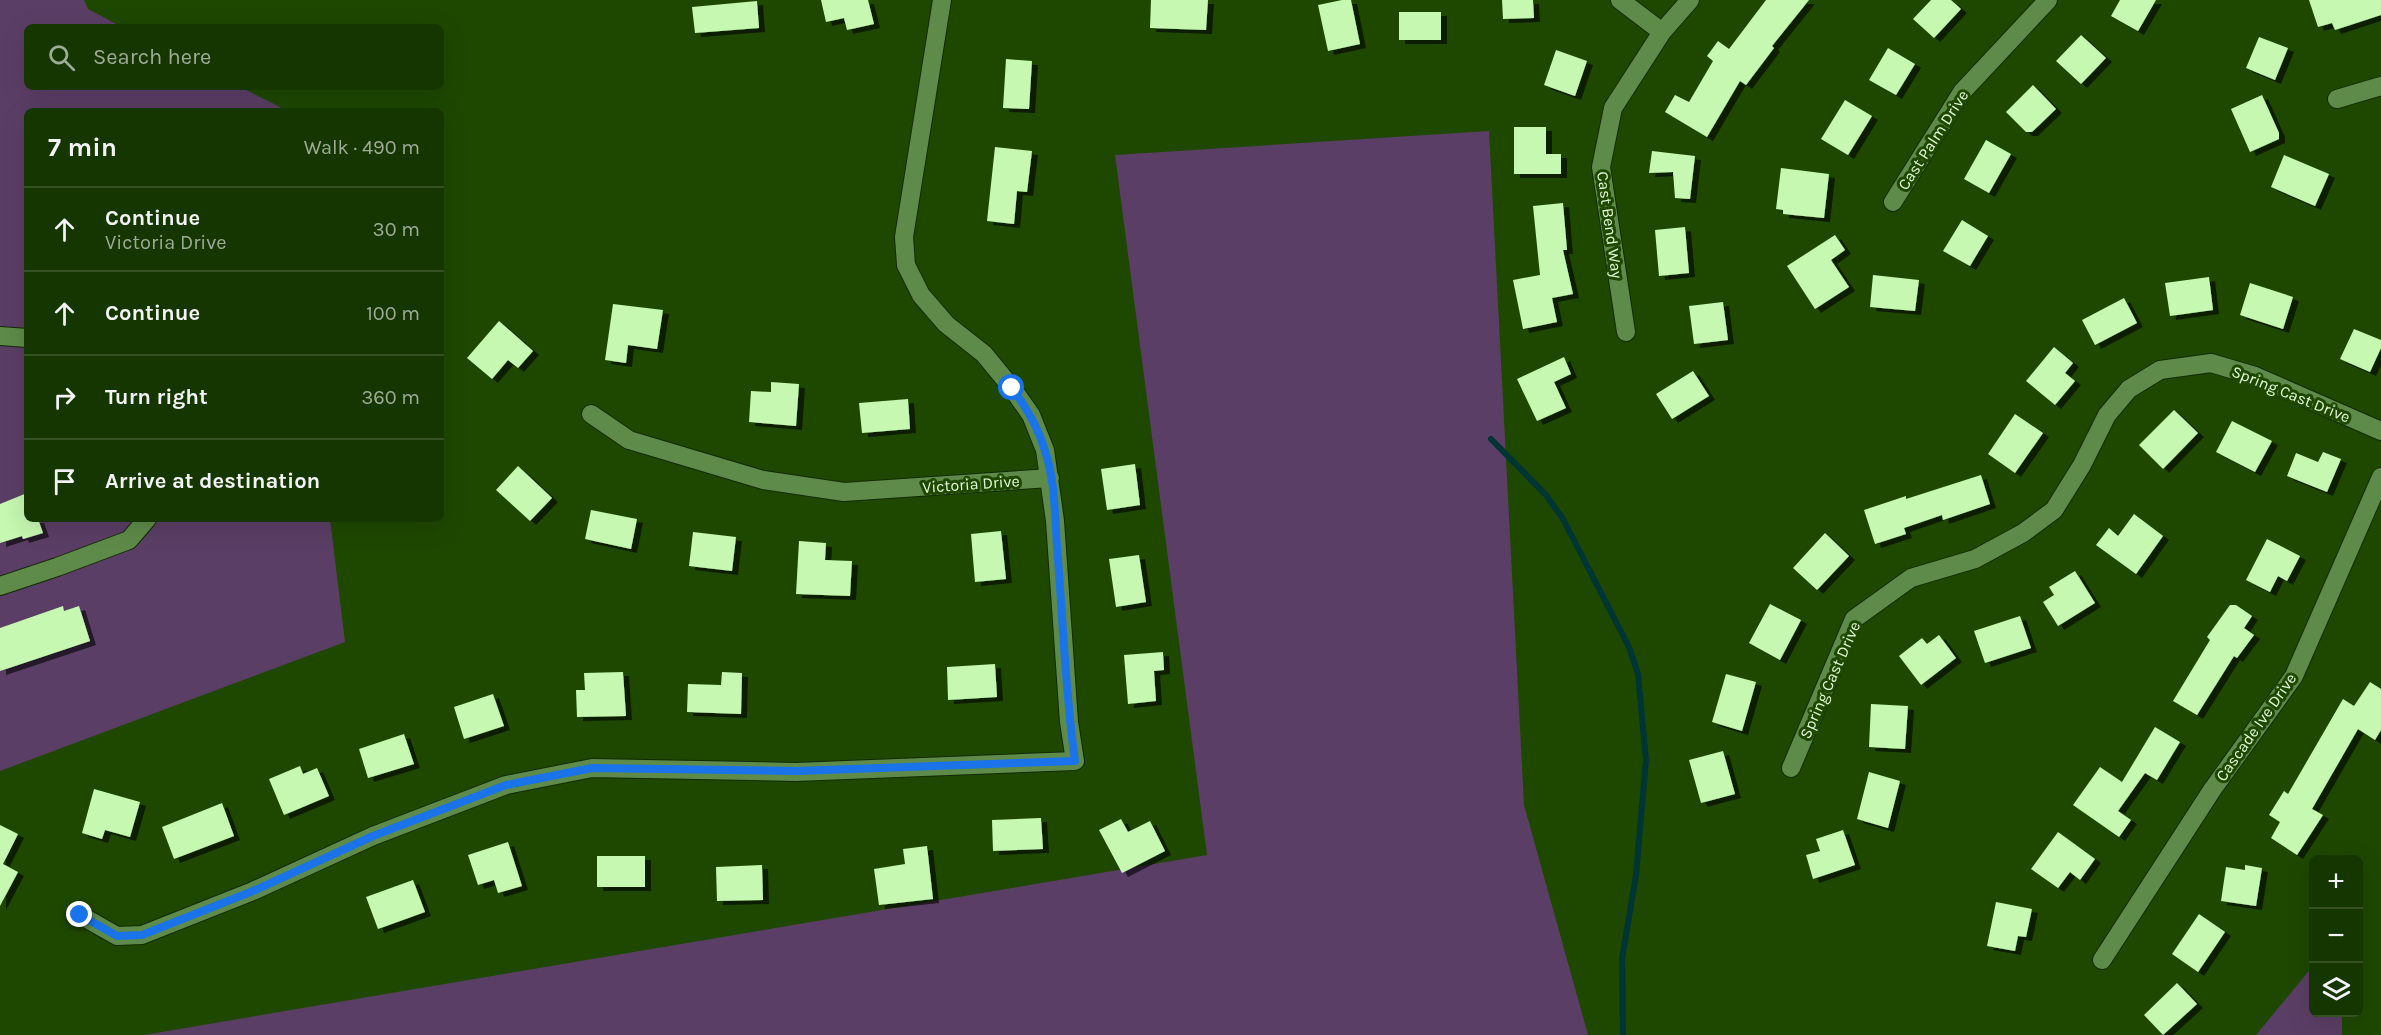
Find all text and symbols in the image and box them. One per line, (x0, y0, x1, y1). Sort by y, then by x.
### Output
search box (24, 24, 444, 90)
icon: search (45, 41, 78, 74)
text: Search here (93, 44, 211, 70)
street label: Cast Palm Drive (1894, 87, 1972, 193)
text: 7 min (48, 132, 117, 163)
text: Walk · 490 m (304, 136, 420, 159)
street label: Cast Bend Way (1593, 170, 1627, 280)
text: Continue (105, 205, 200, 231)
icon: ahead (48, 213, 81, 246)
text: 30 m (373, 218, 420, 241)
text: Victoria Drive (105, 231, 227, 254)
icon: ahead (48, 297, 81, 330)
text: Continue (105, 300, 200, 326)
text: 100 m (366, 302, 420, 325)
street label: Spring Cast Drive (2229, 362, 2353, 426)
route start (998, 374, 1024, 400)
icon: right (48, 381, 81, 414)
text: Turn right (105, 384, 208, 410)
text: 360 m (361, 386, 420, 409)
icon: arrive (48, 465, 81, 498)
text: Arrive at destination (105, 468, 320, 494)
street label: Victoria Drive (922, 471, 1020, 497)
street label: Spring Cast Drive (1796, 618, 1864, 742)
street label: Cascade Ive Drive (2212, 669, 2300, 785)
map controls (2309, 855, 2363, 1017)
button: + (2309, 855, 2363, 909)
route end (66, 901, 92, 927)
button: − (2309, 909, 2363, 963)
button: layers (2309, 963, 2363, 1017)

